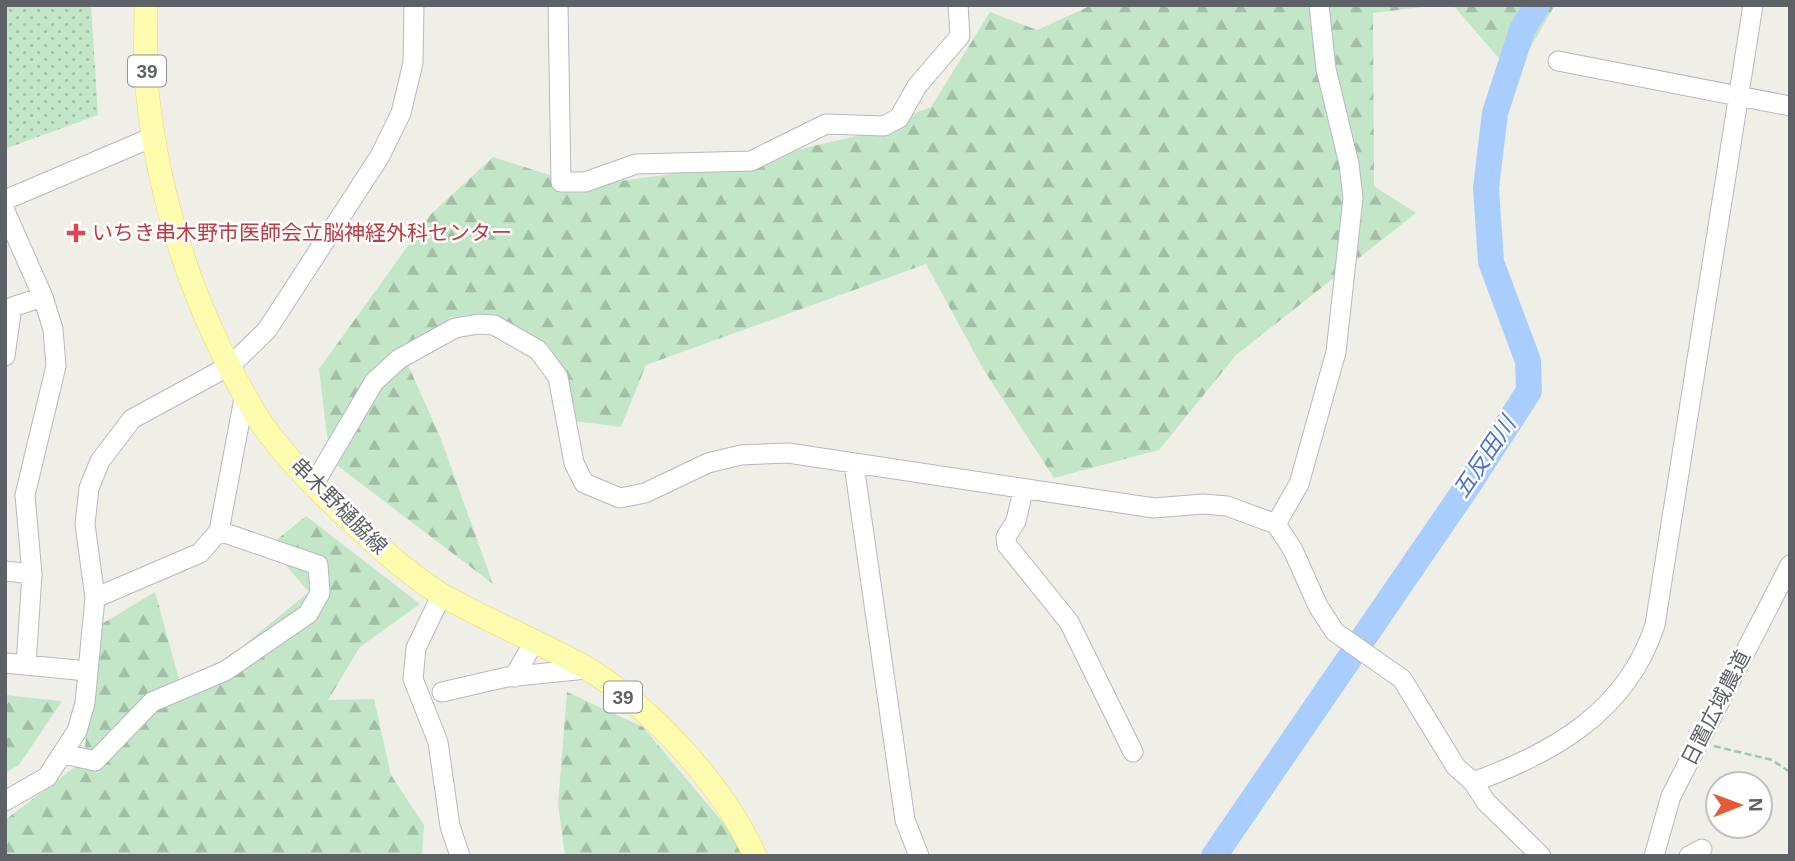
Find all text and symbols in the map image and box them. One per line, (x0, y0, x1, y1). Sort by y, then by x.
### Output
road number: 39 (128, 55, 166, 86)
place label: いちき串木野市医師会立脳神経外科センター (92, 221, 512, 244)
marker: いちき串木野市医師会立脳神経外科センター (66, 223, 86, 243)
water label: 五反田川 (1447, 409, 1522, 502)
street label: 串木野樋脇線 (287, 453, 392, 558)
street label: 日置広域農道 (1677, 646, 1754, 769)
road number: 39 (604, 682, 642, 712)
north arrow (1704, 770, 1774, 840)
text: N (1745, 798, 1766, 812)

